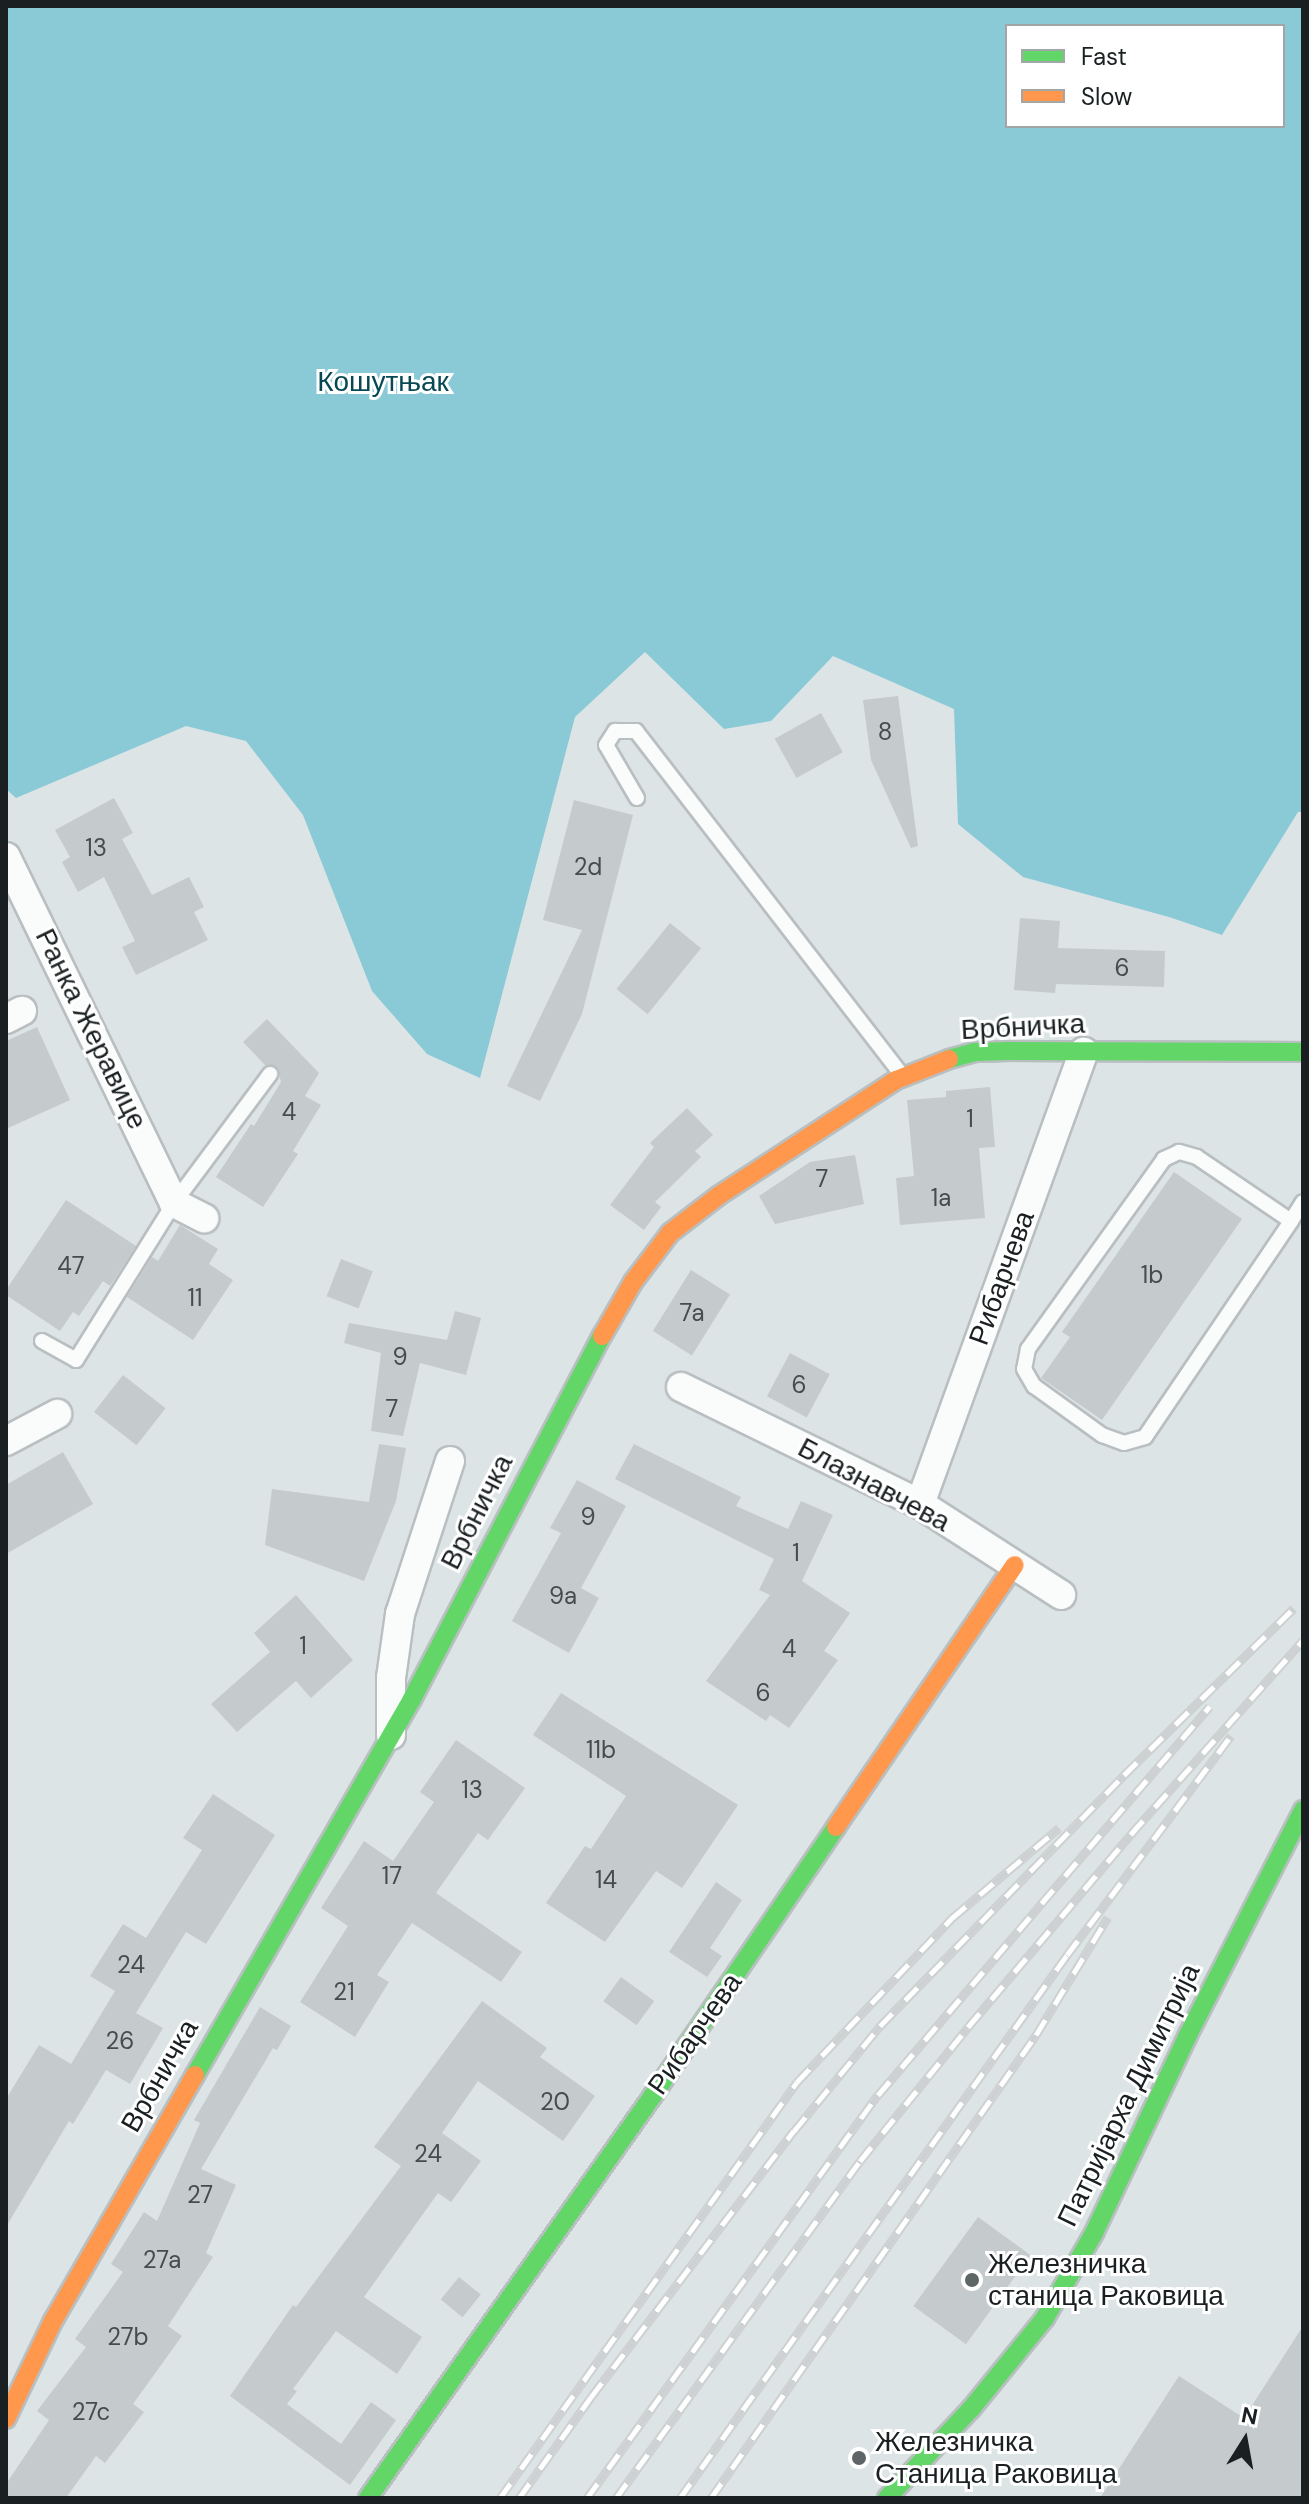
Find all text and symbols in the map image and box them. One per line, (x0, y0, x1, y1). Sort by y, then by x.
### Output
legend (1005, 24, 1285, 128)
text: Fast (1081, 41, 1127, 72)
text: Slow (1081, 81, 1132, 112)
park label: Кошутњак (317, 365, 449, 399)
house number: 8 (878, 718, 892, 746)
house number: 13 (85, 834, 107, 862)
house number: 2d (574, 853, 602, 881)
street label: Ранка Жеравице (28, 923, 154, 1135)
house number: 6 (1114, 954, 1130, 982)
street label: Врбничка (960, 1007, 1086, 1047)
house number: 4 (282, 1098, 296, 1126)
house number: 1 (966, 1105, 974, 1133)
house number: 7 (816, 1165, 828, 1193)
house number: 1a (931, 1184, 951, 1212)
street label: Рибарчева (962, 1206, 1042, 1350)
house number: 47 (57, 1252, 85, 1280)
house number: 1b (1141, 1261, 1163, 1289)
house number: 11 (188, 1284, 202, 1312)
house number: 7a (679, 1299, 705, 1327)
house number: 9 (392, 1343, 408, 1371)
house number: 6 (791, 1371, 807, 1399)
house number: 7 (386, 1395, 398, 1423)
street label: Блазнавчева (792, 1431, 956, 1539)
street label: Врбничка (434, 1449, 520, 1575)
house number: 9 (580, 1503, 596, 1531)
house number: 1 (792, 1539, 800, 1567)
house number: 9a (549, 1582, 577, 1610)
house number: 1 (299, 1632, 307, 1660)
house number: 4 (782, 1635, 796, 1663)
house number: 6 (755, 1679, 771, 1707)
house number: 11b (586, 1736, 616, 1764)
house number: 13 (461, 1776, 483, 1804)
house number: 17 (382, 1862, 402, 1890)
house number: 14 (595, 1866, 617, 1894)
house number: 24 (117, 1951, 145, 1979)
street label: Патријарха Димитрија (1051, 1958, 1207, 2232)
street label: Рибарчева (641, 1967, 749, 2101)
house number: 21 (333, 1978, 355, 2006)
street label: Врбничка (114, 2014, 206, 2138)
house number: 26 (106, 2027, 134, 2055)
house number: 20 (540, 2088, 570, 2116)
house number: 24 (414, 2140, 442, 2168)
house number: 27 (187, 2181, 213, 2209)
house number: 27a (143, 2246, 181, 2274)
place label: Железничка станица Раковица (988, 2247, 1224, 2313)
marker: Железничка станица Раковица (963, 2271, 981, 2289)
house number: 27b (107, 2323, 149, 2351)
house number: 27c (72, 2398, 110, 2426)
north arrow (1205, 2400, 1285, 2480)
text: N (1239, 2400, 1260, 2432)
place label: Железничка Станица Раковица (875, 2425, 1117, 2491)
marker: Железничка Станица Раковица (850, 2449, 868, 2467)

